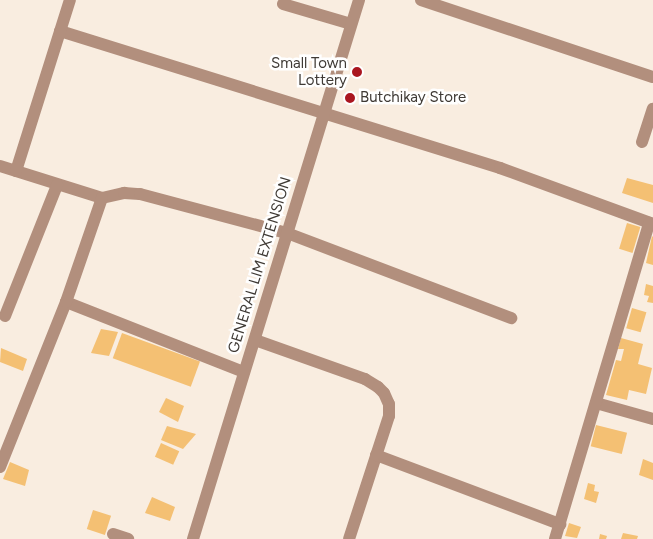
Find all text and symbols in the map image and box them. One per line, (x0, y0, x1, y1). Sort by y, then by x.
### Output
place label: Small Town Lottery (271, 54, 347, 89)
marker: Small Town Lottery (351, 66, 363, 78)
place label: Butchikay Store (360, 89, 466, 107)
marker: Butchikay Store (344, 92, 356, 104)
street label: GENERAL LIM EXTENSION (225, 175, 295, 355)

